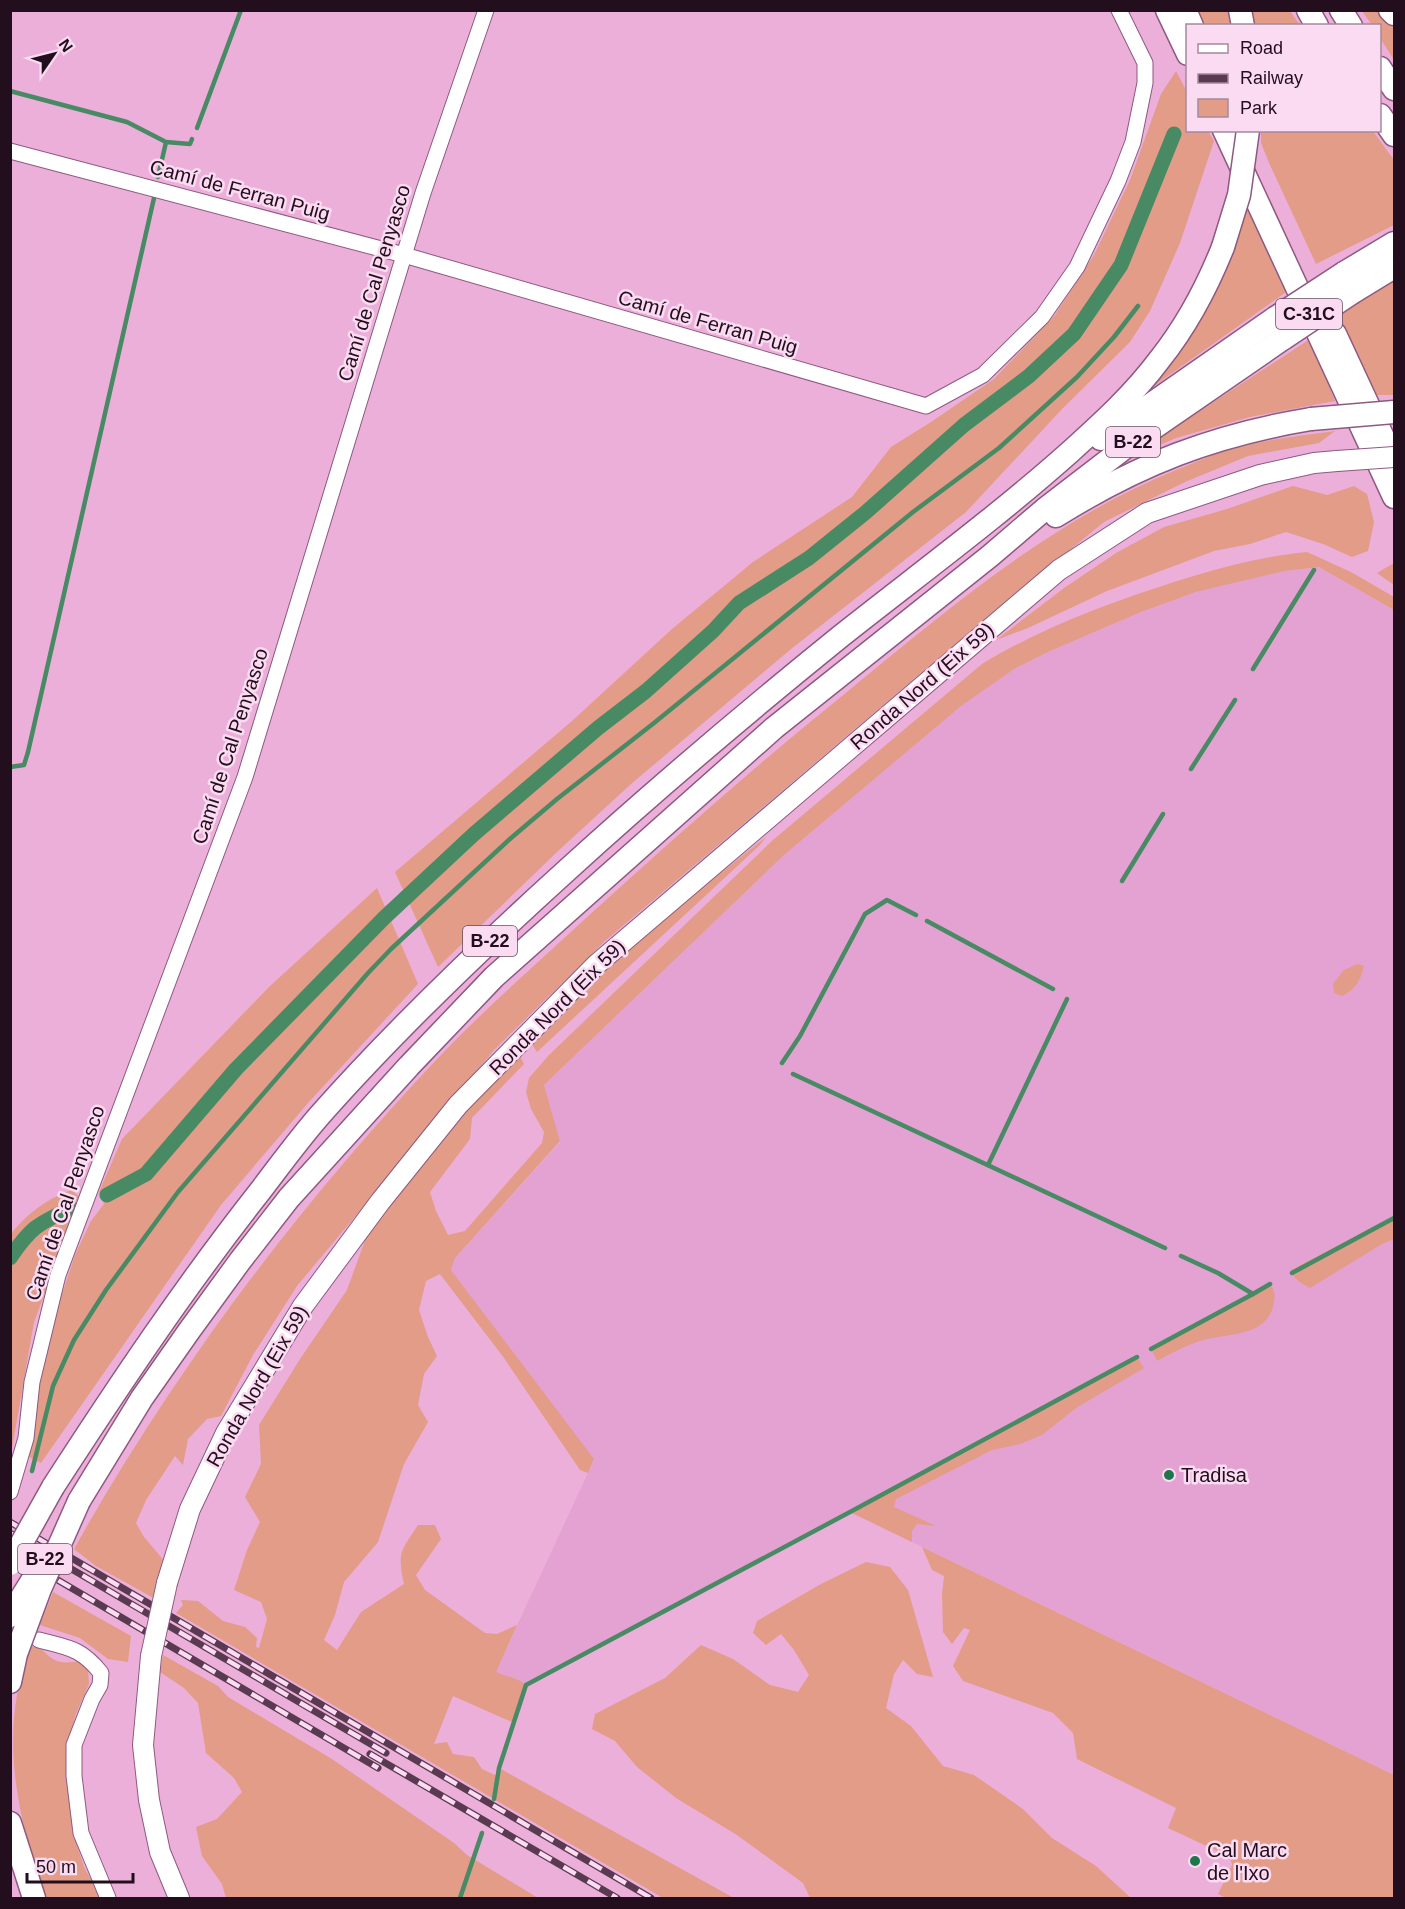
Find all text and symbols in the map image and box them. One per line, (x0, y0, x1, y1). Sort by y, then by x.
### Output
north arrow (24, 24, 84, 84)
legend (1186, 24, 1381, 132)
text: N (56, 36, 76, 55)
text: Road (1240, 38, 1283, 58)
text: Railway (1240, 68, 1303, 88)
text: Park (1240, 98, 1278, 118)
street label: Camí de Ferran Puig (147, 155, 333, 225)
street label: Camí de Cal Penyasco (334, 182, 414, 384)
street label: Camí de Ferran Puig (616, 286, 800, 358)
road number: C-31C (1276, 299, 1342, 329)
road number: B-22 (1106, 427, 1160, 457)
street label: Ronda Nord (Eix 59) (846, 618, 998, 754)
street label: Camí de Cal Penyasco (188, 645, 272, 847)
road number: B-22 (463, 926, 517, 956)
street label: Ronda Nord (Eix 59) (485, 935, 629, 1079)
street label: Camí de Cal Penyasco (21, 1103, 109, 1303)
street label: Ronda Nord (Eix 59) (202, 1302, 312, 1470)
place label: Tradisa (1181, 1464, 1248, 1486)
marker: Tradisa (1162, 1468, 1176, 1482)
road number: B-22 (18, 1544, 72, 1574)
place label: Cal Marc de l'Ixo (1207, 1839, 1287, 1884)
scale bar (27, 1846, 134, 1884)
marker: Cal Marc de l'Ixo (1188, 1854, 1202, 1868)
text: 50 m (36, 1857, 76, 1877)

